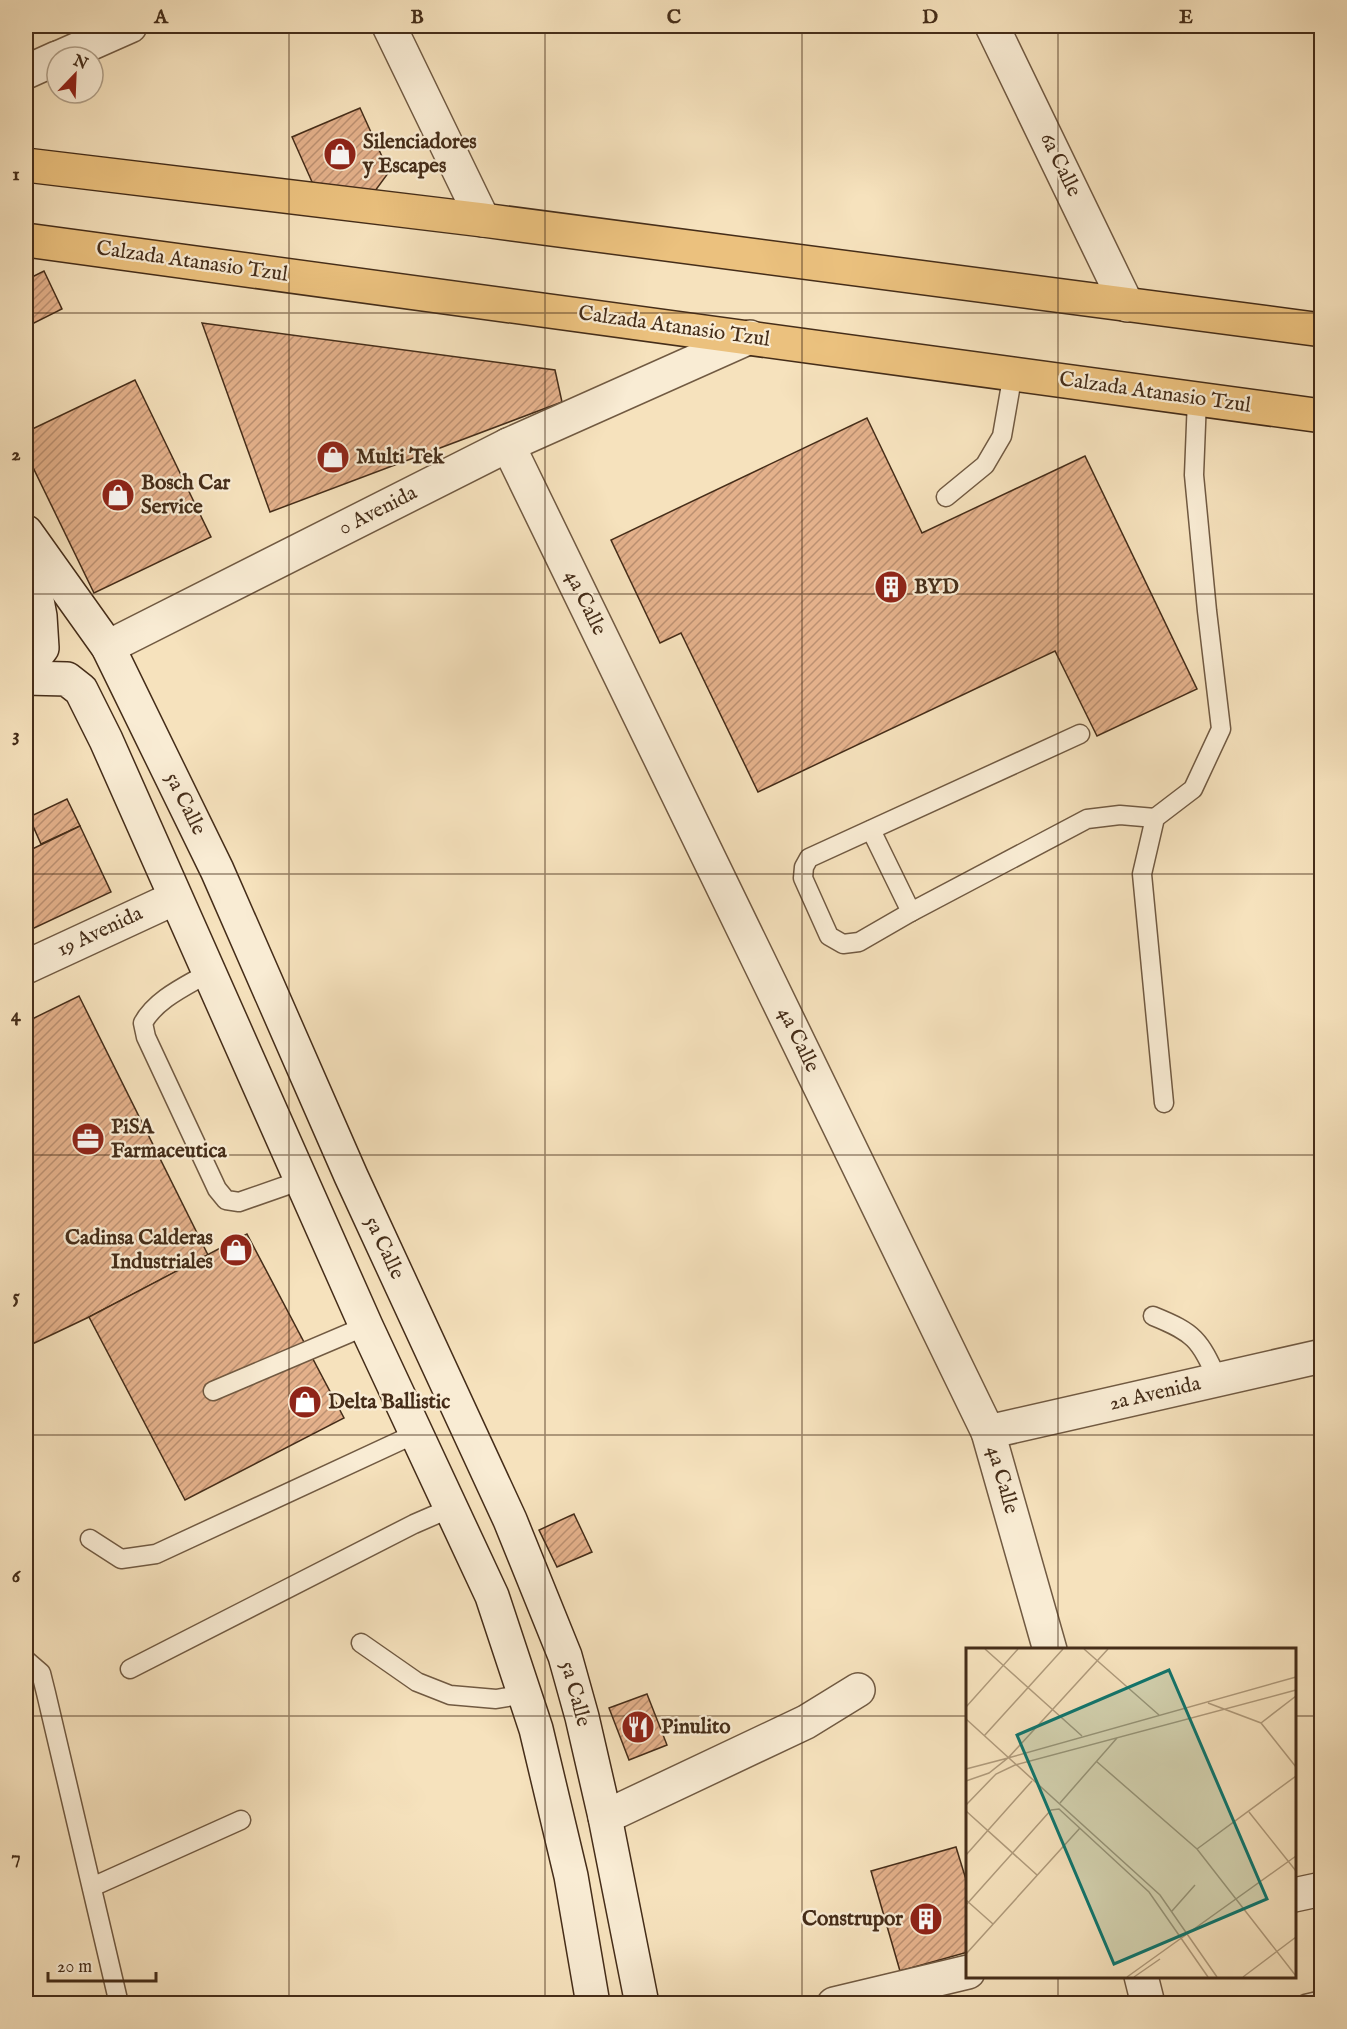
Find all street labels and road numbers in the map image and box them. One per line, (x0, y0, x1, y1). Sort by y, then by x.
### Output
street label: 6a Calle (1033, 129, 1087, 202)
street label: Calzada Atanasio Tzul (94, 235, 290, 289)
street label: Calzada Atanasio Tzul (576, 300, 772, 354)
street label: Calzada Atanasio Tzul (1057, 366, 1253, 420)
street label: 0 Avenida (334, 479, 423, 542)
street label: 4a Calle (558, 566, 612, 640)
street label: 5a Calle (158, 768, 212, 840)
street label: 19 Avenida (53, 900, 148, 964)
street label: 4a Calle (771, 1003, 825, 1077)
street label: 5a Calle (358, 1212, 410, 1284)
street label: 2a Avenida (1107, 1370, 1204, 1418)
street label: 4a Calle (980, 1443, 1025, 1517)
street label: 5a Calle (553, 1658, 597, 1730)

